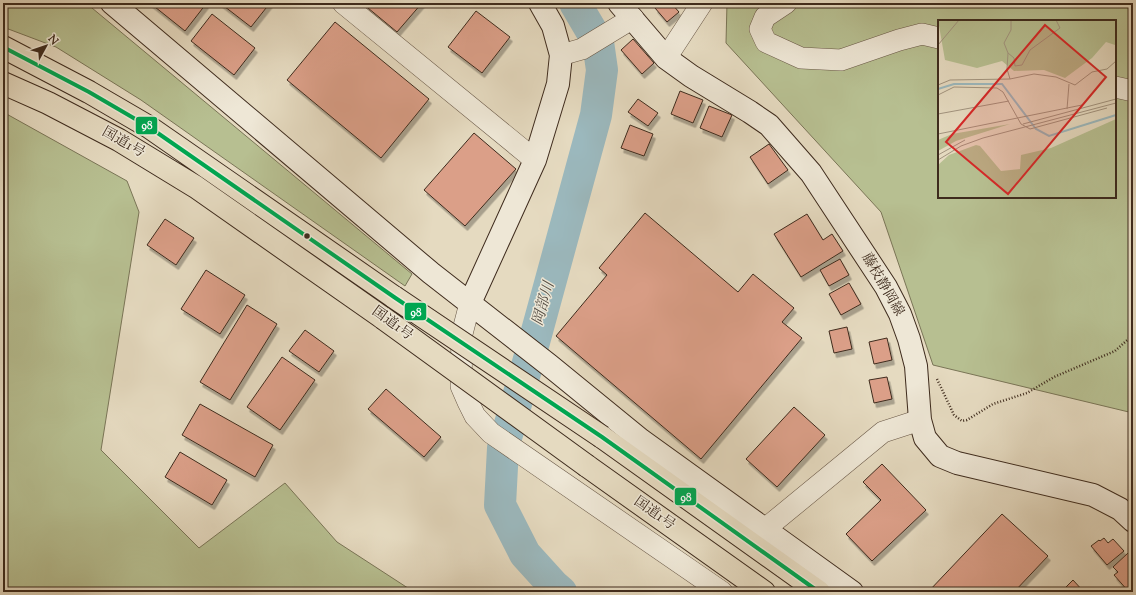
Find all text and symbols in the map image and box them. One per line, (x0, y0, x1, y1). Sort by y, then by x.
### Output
inset map (938, 20, 1116, 198)
north arrow (26, 26, 66, 66)
text: N (43, 31, 62, 49)
line badge: 98 (135, 116, 158, 135)
text: 98 (142, 118, 153, 134)
street label: 国道1号 (98, 123, 148, 163)
unlabelled marker (302, 231, 312, 241)
street label: 藤枝静岡線 (856, 250, 908, 320)
water label: 岡部川 (528, 278, 561, 329)
street label: 国道1号 (367, 302, 417, 346)
line badge: 98 (404, 302, 427, 321)
text: 98 (411, 305, 422, 321)
line badge: 98 (674, 487, 697, 506)
text: 98 (681, 490, 692, 506)
street label: 国道1号 (629, 492, 679, 536)

